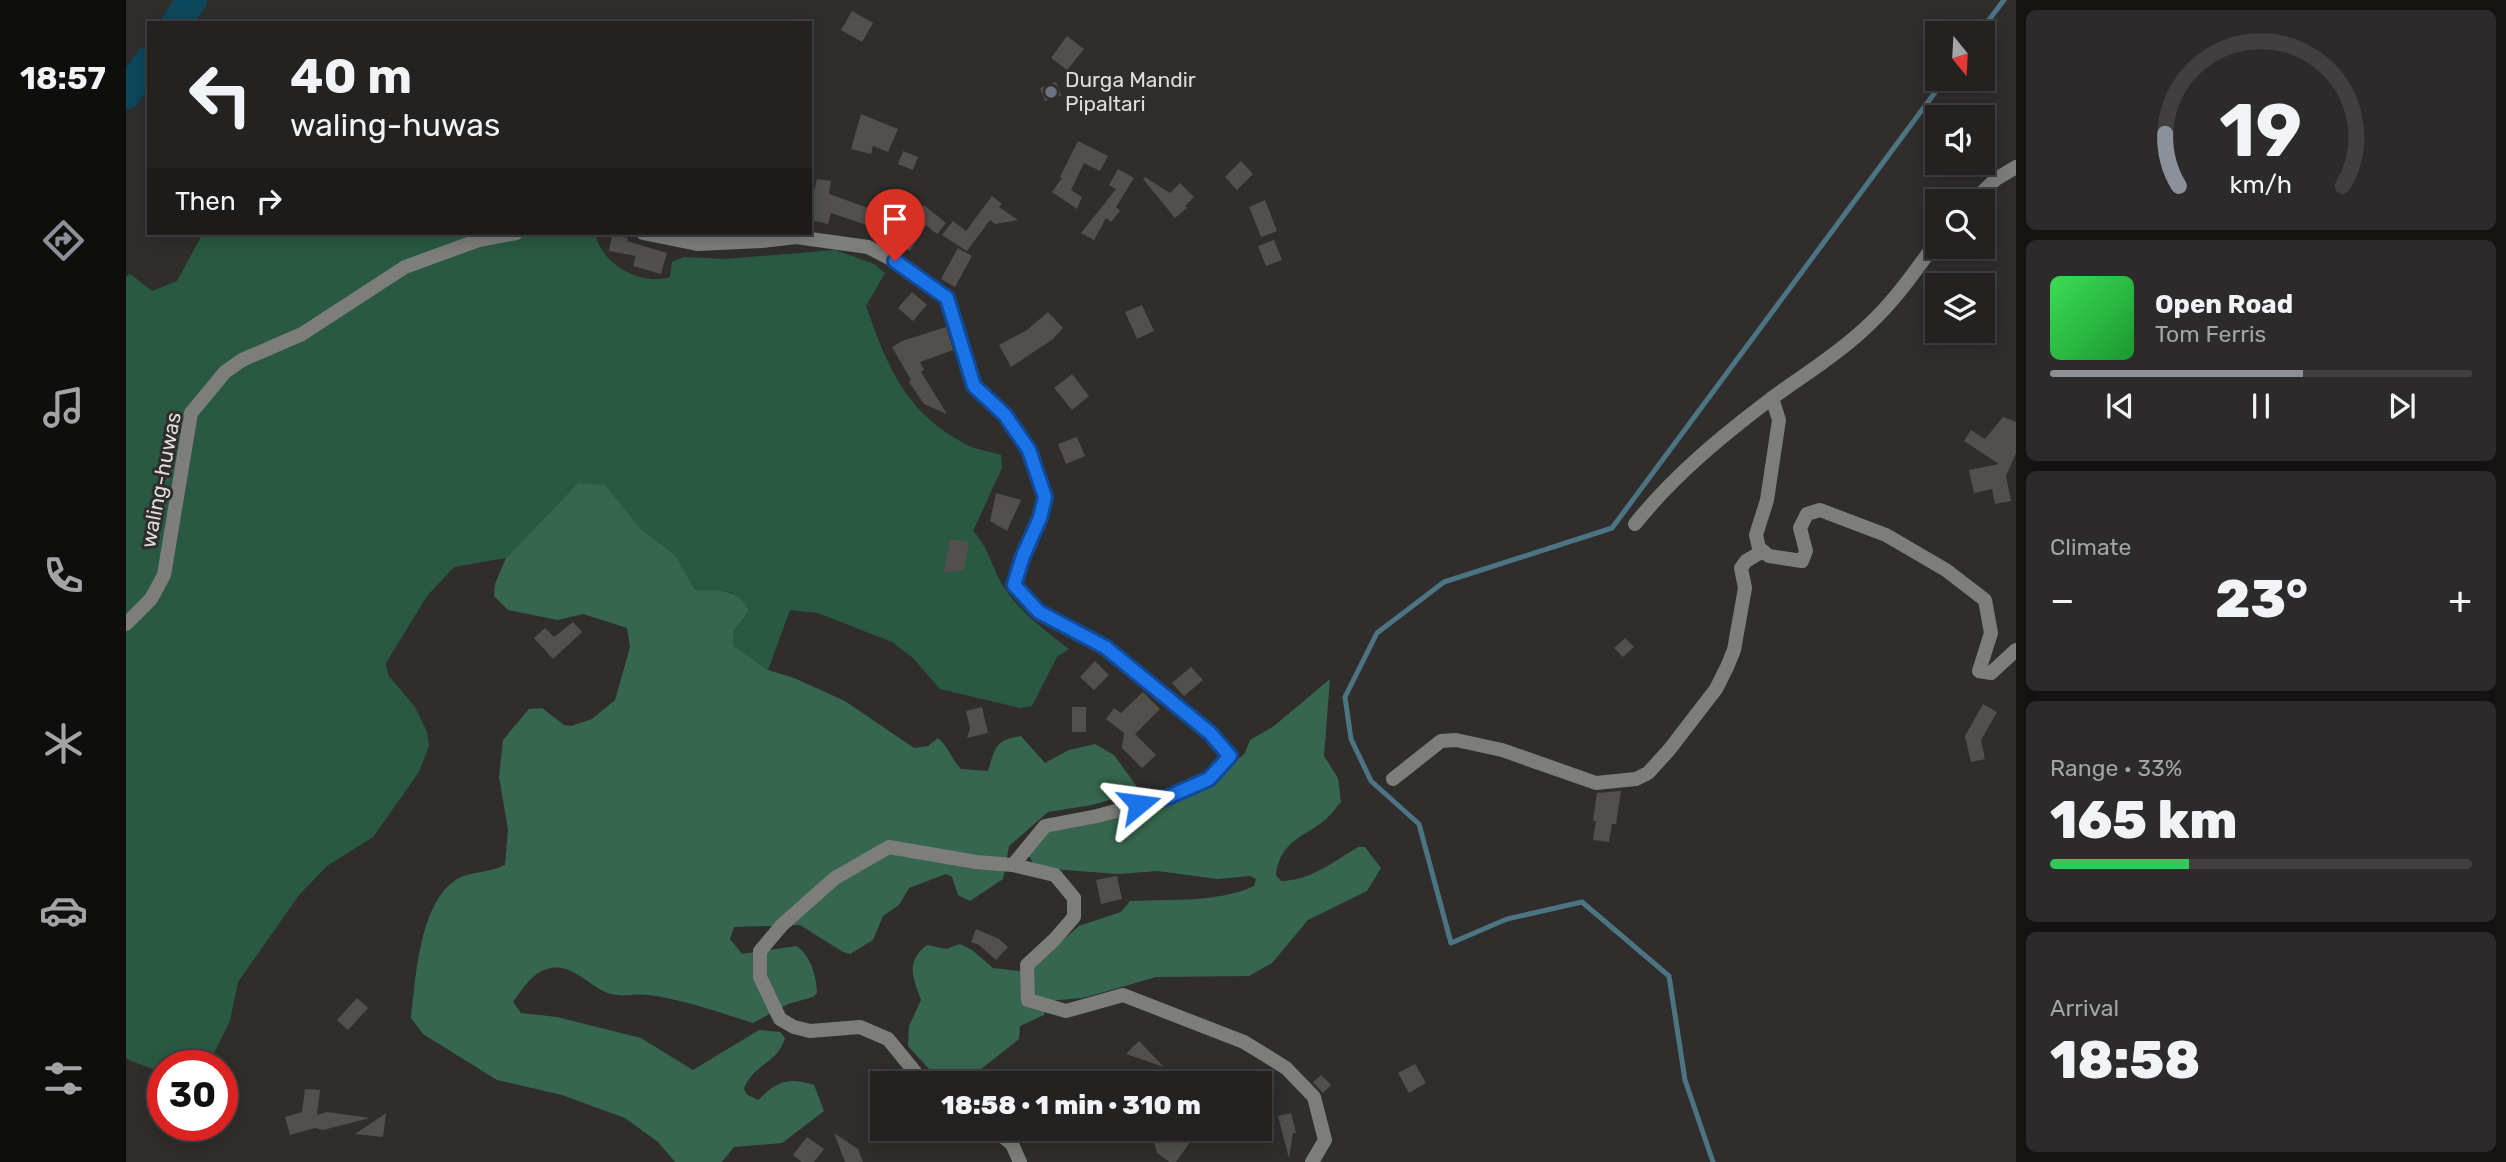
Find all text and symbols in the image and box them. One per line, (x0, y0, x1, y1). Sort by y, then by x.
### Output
north arrow (1925, 21, 1995, 91)
map controls (1925, 21, 1995, 343)
text: 40 m (290, 47, 412, 105)
icon: left (175, 49, 266, 140)
text: 18:57 (20, 59, 106, 97)
place label: Durga Mandir Pipaltari (1065, 67, 1196, 116)
marker: Durga Mandir Pipaltari (1043, 84, 1059, 100)
text: 19 (2220, 89, 2302, 175)
button: sound (1925, 105, 1995, 175)
text: waling-huwas (290, 106, 500, 144)
text: km/h (2230, 170, 2292, 199)
icon: right (250, 182, 288, 220)
text: Then (175, 186, 236, 217)
pin (865, 189, 925, 261)
button: search (1925, 189, 1995, 259)
icon: arrive (876, 200, 914, 238)
icon: directions (39, 216, 88, 265)
button: layers (1925, 273, 1995, 343)
text: Open Road (2155, 289, 2293, 320)
text: Tom Ferris (2155, 320, 2266, 348)
icon: music (39, 383, 88, 432)
icon: previous (2101, 387, 2139, 425)
icon: pause (2242, 387, 2280, 425)
icon: next (2383, 387, 2421, 425)
street label: waling-huwas (135, 410, 186, 550)
text: Climate (2050, 533, 2131, 561)
icon: phone (39, 551, 88, 600)
text: 23° (2215, 568, 2308, 630)
text: − (2050, 577, 2075, 623)
text: + (2448, 577, 2472, 623)
icon: climate (39, 719, 88, 768)
text: Range · 33% (2050, 754, 2182, 782)
position arrow (1102, 767, 1176, 841)
text: 165 km (2050, 789, 2238, 851)
icon: car (39, 886, 88, 935)
text: Arrival (2050, 994, 2119, 1022)
text: 18:58 (2050, 1029, 2200, 1091)
speed limit sign: 30 (147, 1050, 238, 1141)
icon: filters (39, 1054, 88, 1103)
text: 18:58 · 1 min · 310 m (941, 1090, 1201, 1121)

